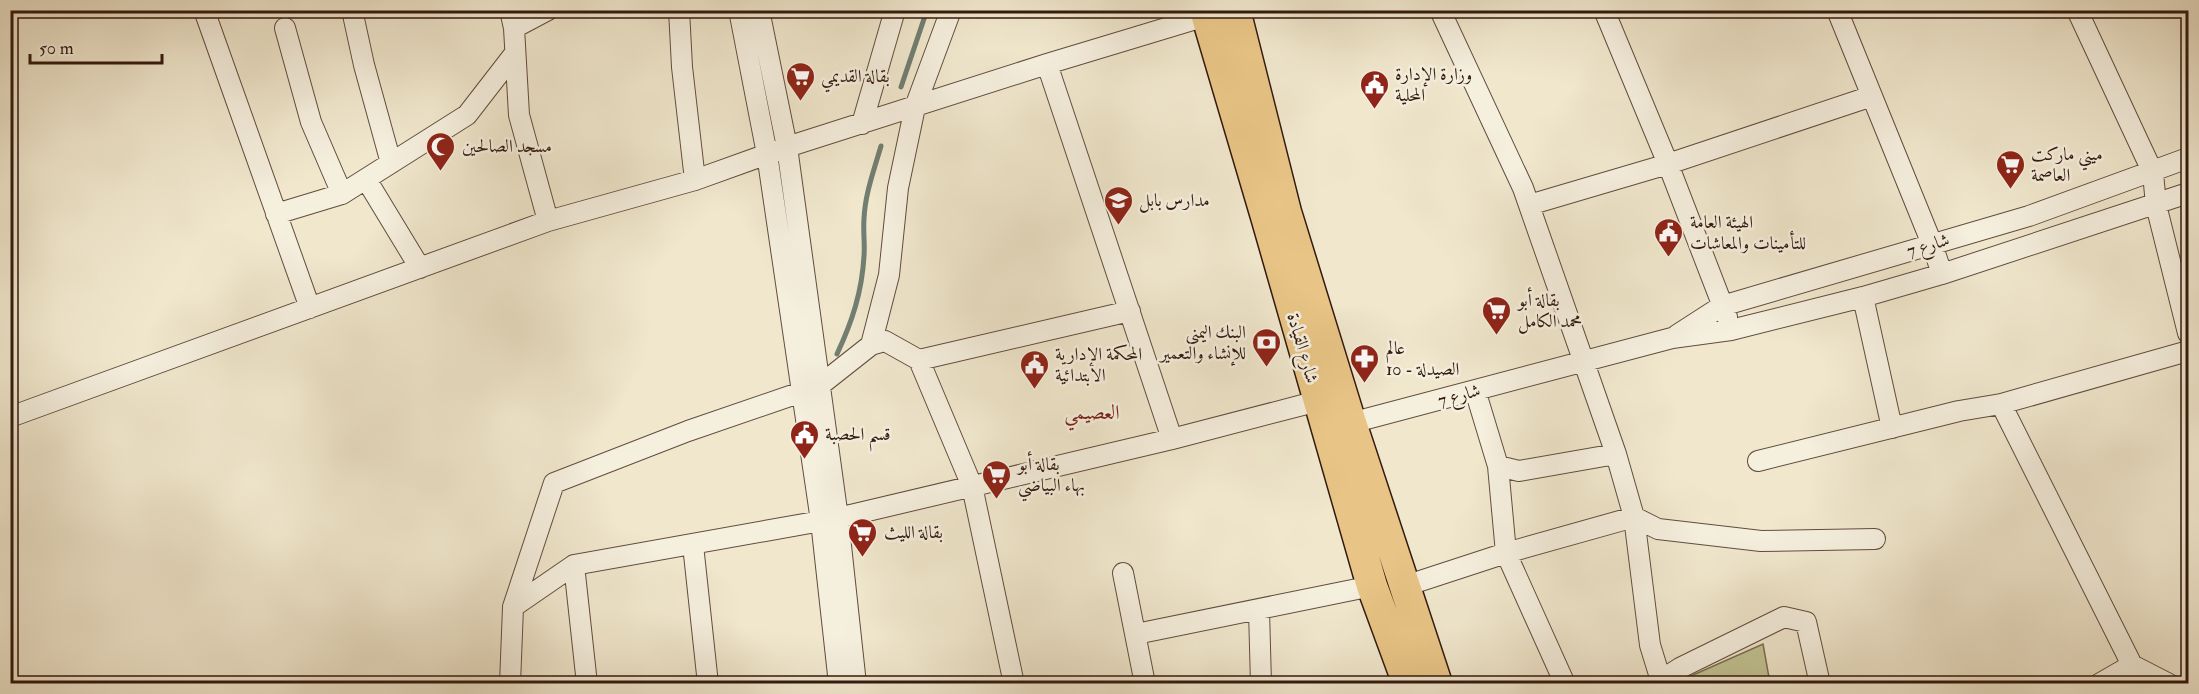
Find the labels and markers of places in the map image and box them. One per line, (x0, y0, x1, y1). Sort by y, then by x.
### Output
supermarket icon: بقالة القديمي (784, 60, 816, 102)
place label: وزارة الإدارة المحلية (1395, 63, 1472, 107)
place label: بقالة القديمي (821, 65, 890, 93)
public building icon: وزارة الإدارة المحلية (1358, 68, 1390, 110)
mosque icon: مسجد الصالحين (425, 130, 457, 172)
place label: مسجد الصالحين (462, 135, 552, 158)
place label: ميني ماركت العاصمة (2031, 143, 2103, 187)
supermarket icon: ميني ماركت العاصمة (1994, 148, 2026, 190)
school or university icon: مدارس بابل (1102, 184, 1134, 226)
place label: مدارس بابل (1139, 189, 1210, 213)
place label: الهيئة العامة للتأمينات والمعاشات (1690, 211, 1806, 255)
public building icon: الهيئة العامة للتأمينات والمعاشات (1653, 216, 1685, 258)
place label: بقالة أبو محمد الكامل (1516, 287, 1582, 334)
supermarket icon: بقالة أبو محمد الكامل (1481, 294, 1513, 336)
place label: البنك اليمني للإنشاء والتعمير (1158, 321, 1246, 366)
bank icon: البنك اليمني للإنشاء والتعمير (1251, 326, 1283, 368)
place label: عالم الصيدلة - 10 (1386, 337, 1460, 381)
pharmacy icon: عالم الصيدلة - 10 (1349, 342, 1381, 384)
place label: المحكمة الإدارية الابتدائية (1055, 343, 1142, 387)
public building icon: المحكمة الإدارية الابتدائية (1018, 348, 1050, 390)
public building icon: قسم الحصبة (788, 418, 820, 460)
place label: قسم الحصبة (825, 423, 891, 452)
place label: بقالة أبو بهاء البياضي (1016, 451, 1085, 502)
supermarket icon: بقالة أبو بهاء البياضي (981, 458, 1013, 500)
supermarket icon: بقالة الليث (847, 516, 879, 558)
place label: بقالة الليث (884, 521, 943, 544)

